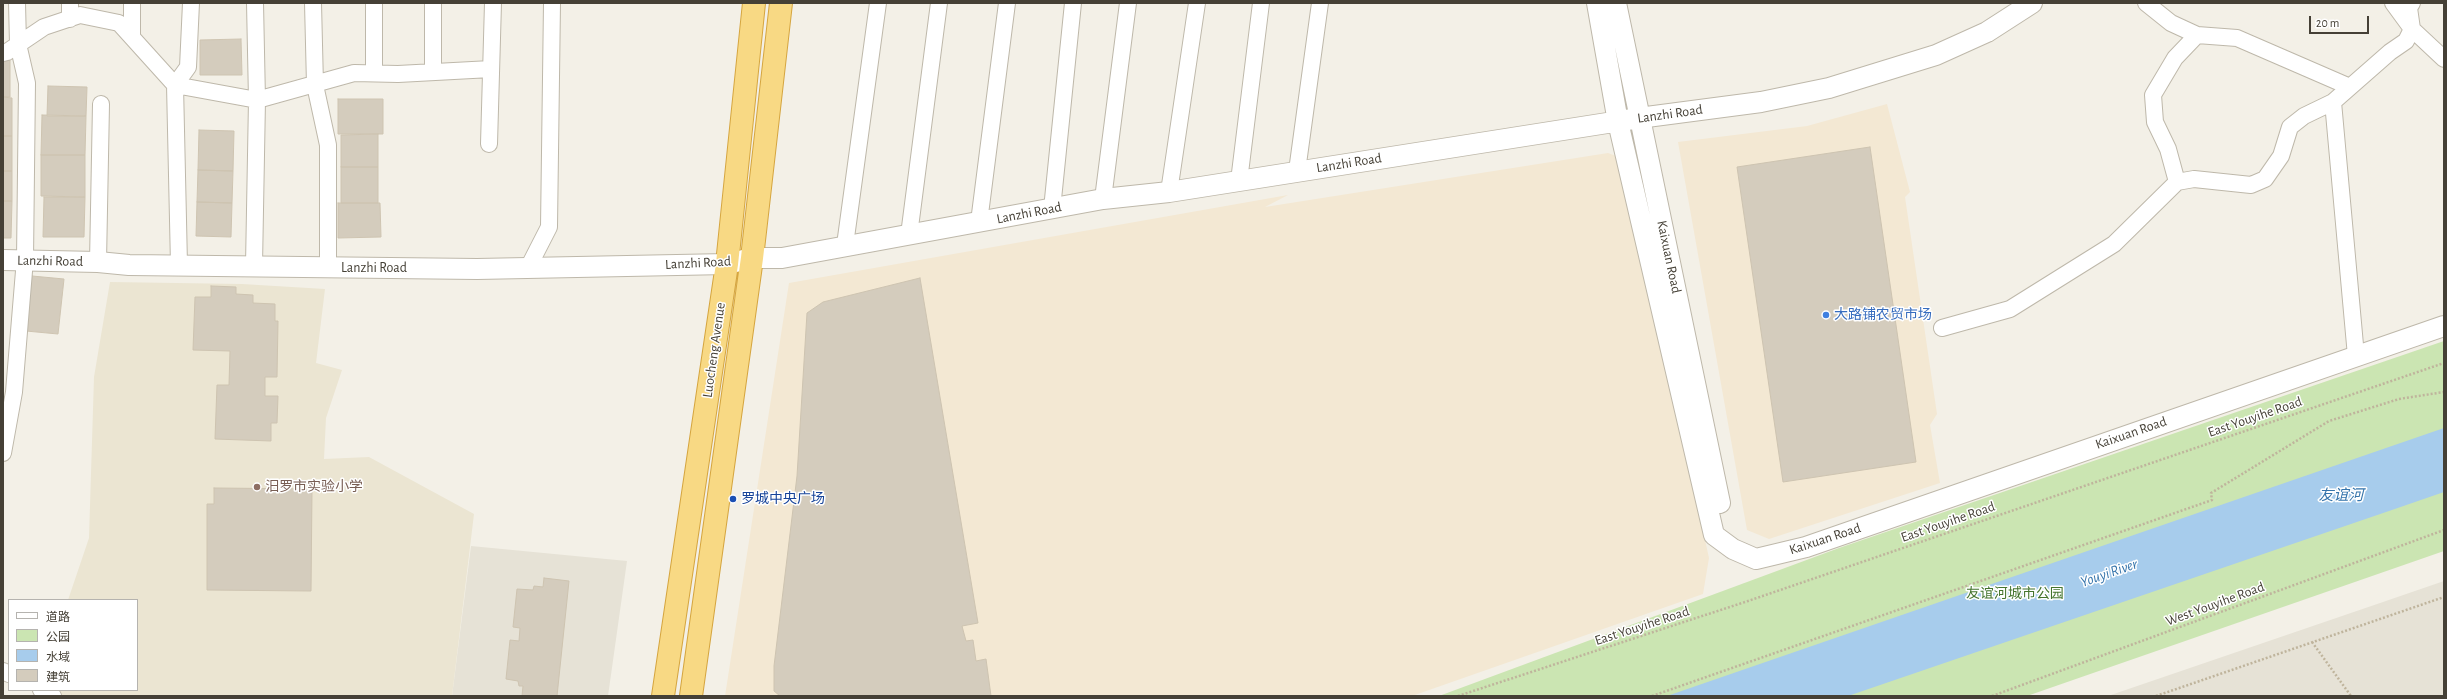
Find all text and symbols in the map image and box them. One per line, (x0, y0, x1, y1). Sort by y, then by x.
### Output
scale bar (2311, 8, 2371, 34)
text: 20 m (2316, 17, 2339, 29)
street label: Lanzhi Road (1636, 101, 1704, 127)
street label: Lanzhi Road (1315, 150, 1383, 176)
street label: Lanzhi Road (995, 198, 1063, 228)
street label: Kaixuan Road (1653, 219, 1685, 295)
street label: Lanzhi Road (17, 252, 83, 270)
street label: Lanzhi Road (665, 253, 731, 273)
street label: Lanzhi Road (341, 260, 407, 276)
street label: Luocheng Avenue (699, 301, 729, 399)
place label: 大路铺农贸市场 (1834, 307, 1932, 323)
marker: 大路铺农贸市场 (1821, 310, 1831, 320)
street label: East Youyihe Road (2206, 393, 2304, 441)
street label: Kaixuan Road (2093, 413, 2169, 453)
place label: 汨罗市实验小学 (265, 479, 363, 495)
marker: 汨罗市实验小学 (252, 482, 262, 492)
water label: 友谊河 (2319, 486, 2363, 504)
place label: 罗城中央广场 (741, 491, 825, 507)
marker: 罗城中央广场 (728, 494, 738, 504)
street label: East Youyihe Road (1899, 498, 1997, 546)
street label: Kaixuan Road (1787, 520, 1863, 558)
water label: Youyi River (2078, 555, 2140, 591)
street label: West Youyihe Road (2163, 578, 2267, 630)
park label: 友谊河城市公园 (1966, 586, 2064, 602)
legend (8, 599, 138, 691)
street label: East Youyihe Road (1593, 603, 1691, 649)
text: 道路 (46, 611, 70, 623)
text: 公园 (46, 631, 70, 643)
text: 水域 (46, 651, 70, 663)
text: 建筑 (46, 671, 70, 683)

